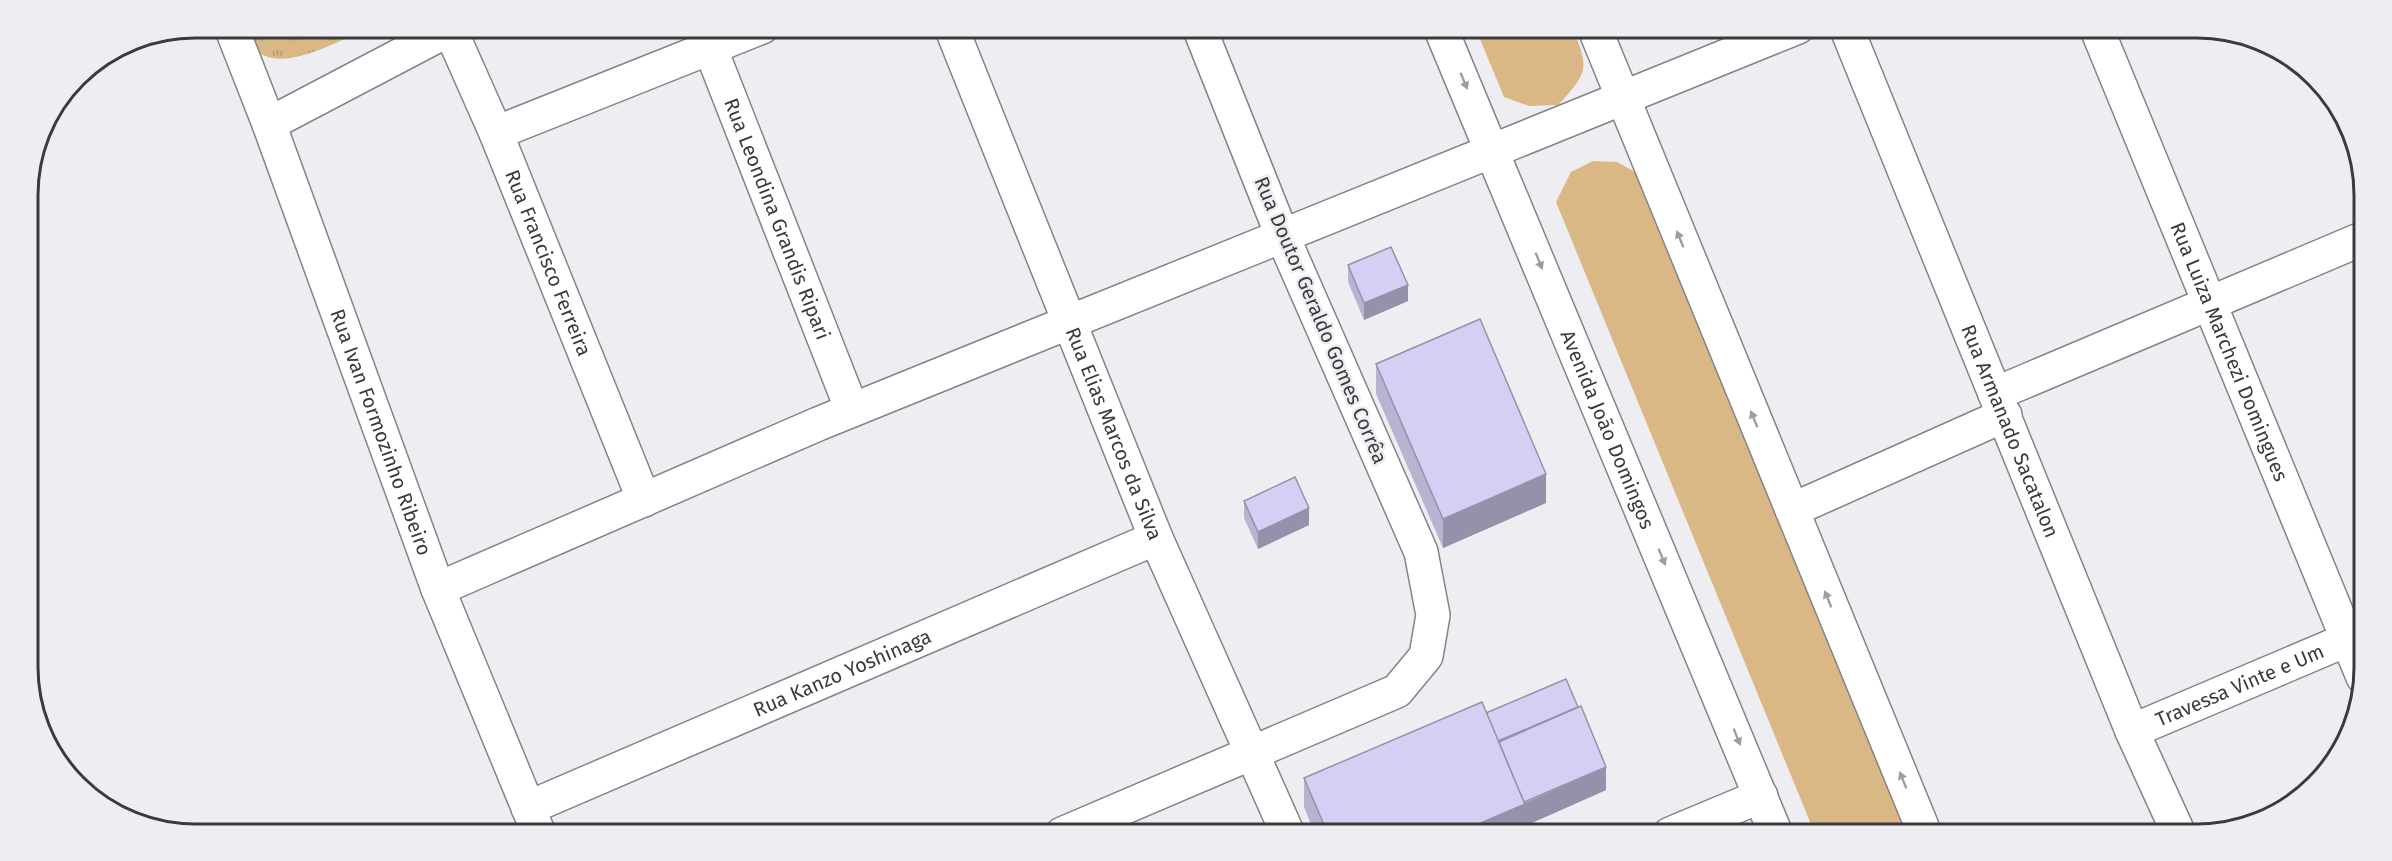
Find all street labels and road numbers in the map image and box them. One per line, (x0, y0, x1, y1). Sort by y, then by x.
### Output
street label: Rua Leondina Grandis Ripari (719, 95, 835, 343)
street label: Rua Francisco Ferreira (500, 166, 597, 360)
street label: Rua Doutor Geraldo Gomes Corrêa (1249, 173, 1393, 467)
street label: Rua Luiza Marchezi Domingues (2165, 218, 2293, 485)
street label: Rua Ivan Formozinho Ribeiro (325, 306, 437, 559)
street label: Rua Armanado Sacatalon (1956, 321, 2064, 541)
street label: Rua Elias Marcos da Silva (1061, 324, 1168, 543)
street label: Avenida João Domingos (1555, 326, 1660, 533)
street label: Rua Kanzo Yoshinaga (750, 624, 935, 722)
street label: Travessa Vinte e Um (2152, 639, 2328, 732)

